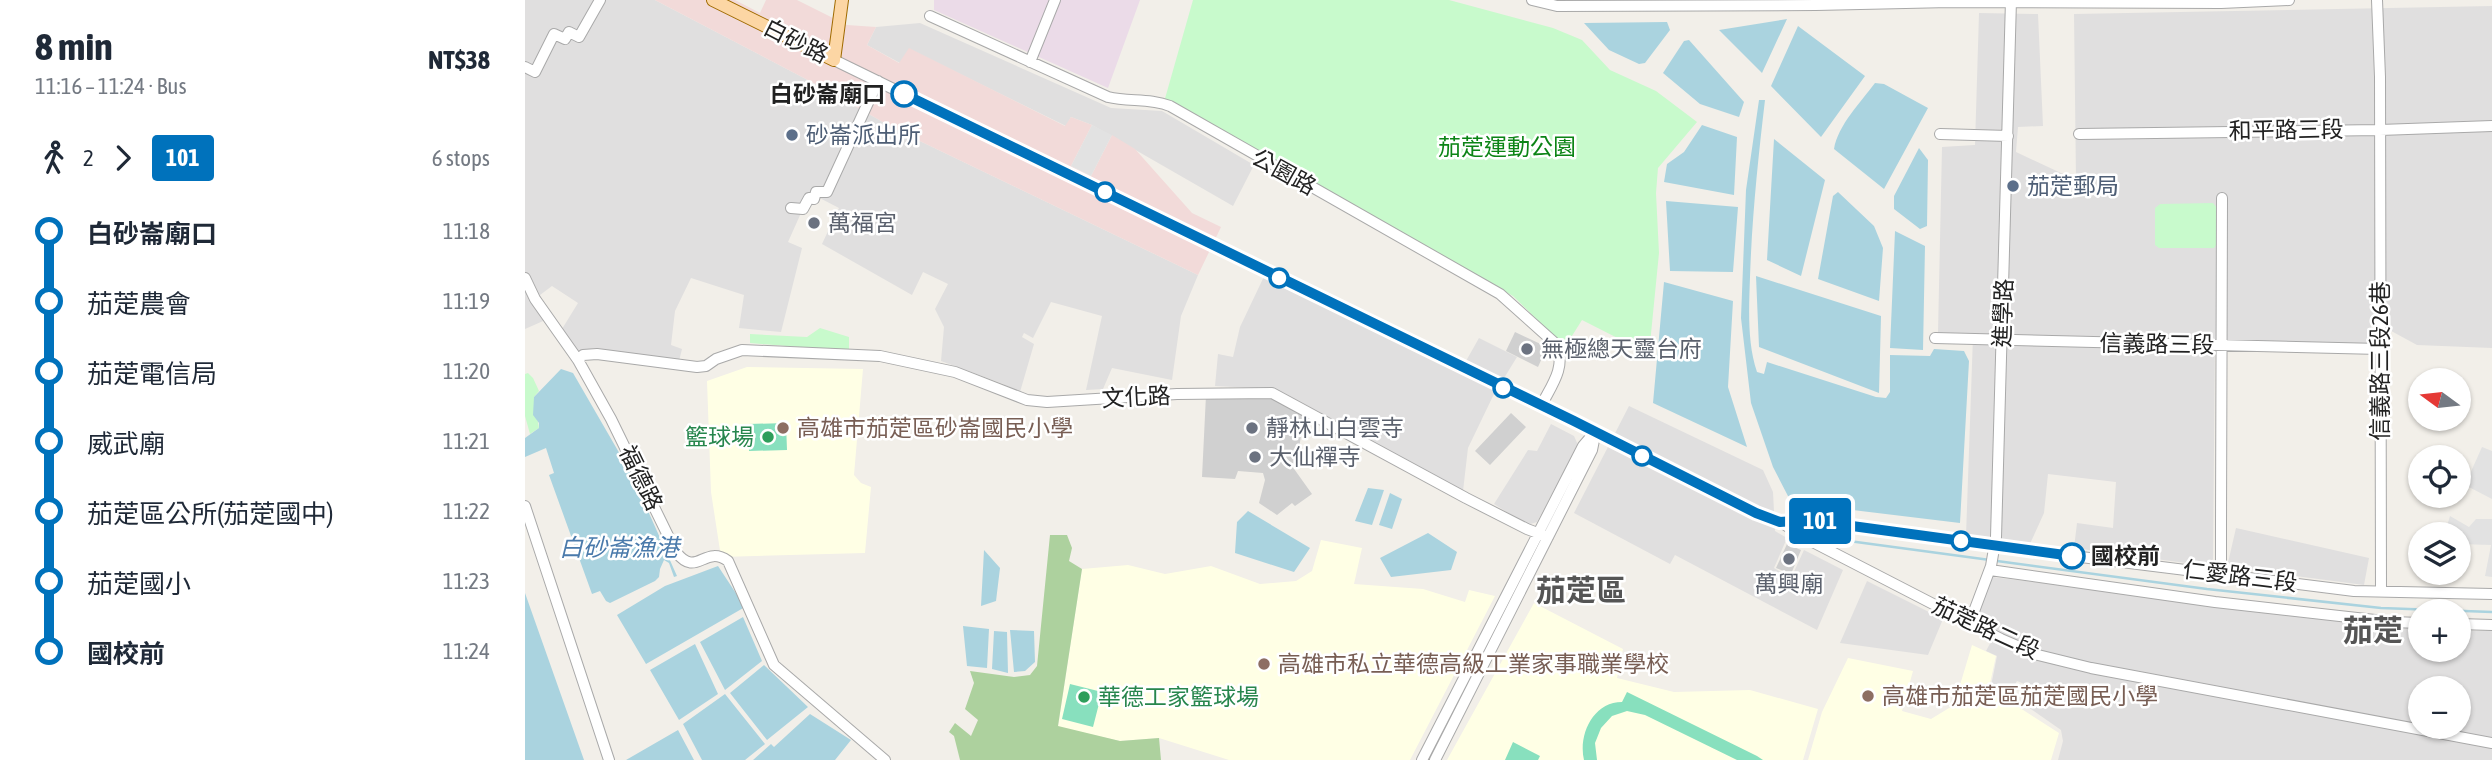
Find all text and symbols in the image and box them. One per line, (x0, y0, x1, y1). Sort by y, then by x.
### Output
street label: 白砂路 (759, 14, 833, 68)
text: 8 min (35, 25, 113, 68)
text: NT$38 (428, 45, 490, 75)
text: 11:16 – 11:24 · Bus (35, 73, 187, 99)
place label: 白砂崙廟口 (770, 81, 885, 107)
marker: 白砂崙廟口 (891, 81, 917, 107)
street label: 和平路三段 (2228, 116, 2344, 144)
place label: 砂崙派出所 (806, 122, 921, 148)
marker: 砂崙派出所 (784, 127, 800, 143)
park label: 茄萣運動公園 (1438, 134, 1576, 160)
icon: walk (35, 139, 73, 177)
icon: forward (104, 139, 142, 177)
text: 101 (166, 144, 200, 171)
street label: 公園路 (1248, 144, 1320, 200)
text: 2 (83, 145, 94, 171)
text: 6 stops (432, 145, 490, 171)
place label: 茄萣郵局 (2027, 173, 2119, 199)
marker: 茄萣郵局 (2005, 178, 2021, 194)
unlabelled marker (1095, 182, 1115, 202)
place label: 萬福宮 (828, 210, 897, 236)
marker: 萬福宮 (806, 215, 822, 231)
text: 11:18 (443, 218, 490, 244)
text: 白砂崙廟口 (87, 219, 217, 249)
unlabelled marker (1269, 268, 1289, 288)
street label: 進學路 (1989, 278, 2017, 348)
street label: 信義路三段26巷 (2367, 281, 2393, 441)
text: 11:19 (443, 288, 490, 314)
text: 茄萣農會 (87, 289, 191, 319)
street label: 信義路三段 (2099, 330, 2215, 358)
place label: 無極總天靈台府 (1541, 336, 1702, 362)
marker: 無極總天靈台府 (1519, 341, 1535, 357)
text: 11:20 (443, 358, 490, 384)
text: 茄萣電信局 (87, 359, 217, 389)
north arrow (2408, 368, 2471, 430)
map controls (2408, 368, 2471, 739)
unlabelled marker (1493, 378, 1513, 398)
street label: 文化路 (1101, 382, 1171, 412)
place label: 高雄市茄萣區砂崙國民小學 (797, 415, 1073, 441)
place label: 靜林山白雲寺 (1266, 415, 1404, 441)
marker: 高雄市茄萣區砂崙國民小學 (775, 420, 791, 436)
marker: 靜林山白雲寺 (1244, 420, 1260, 436)
place label: 籃球場 (685, 424, 754, 450)
text: 11:21 (443, 428, 490, 454)
text: 威武廟 (87, 429, 165, 459)
marker: 籃球場 (760, 429, 776, 445)
street label: 福德路 (614, 441, 668, 515)
place label: 大仙禪寺 (1269, 444, 1361, 470)
button: locate (2408, 445, 2471, 508)
unlabelled marker (1632, 446, 1652, 466)
marker: 大仙禪寺 (1247, 449, 1263, 465)
text: 11:22 (443, 498, 490, 524)
line badge: 101 (1780, 498, 1860, 544)
text: 茄萣區公所(茄萣國中) (87, 499, 333, 529)
text: 101 (1803, 507, 1837, 534)
button: layers (2408, 522, 2471, 585)
unlabelled marker (1951, 531, 1971, 551)
water label: 白砂崙漁港 (559, 534, 682, 561)
marker: 國校前 (2059, 543, 2085, 569)
place label: 國校前 (2091, 543, 2160, 569)
marker: 萬興廟 (1781, 551, 1797, 567)
street label: 仁愛路三段 (2181, 556, 2299, 596)
text: 11:23 (443, 568, 490, 594)
text: 茄萣國小 (87, 569, 191, 599)
place label: 萬興廟 (1755, 571, 1824, 597)
district label: 茄萣區 (1536, 573, 1626, 607)
street label: 茄萣路二段 (1928, 592, 2044, 664)
button: + (2408, 599, 2471, 662)
district label: 茄萣 (2343, 613, 2403, 647)
text: 11:24 (443, 638, 490, 664)
text: 國校前 (87, 639, 165, 669)
place label: 高雄市私立華德高級工業家事職業學校 (1278, 651, 1669, 677)
marker: 高雄市私立華德高級工業家事職業學校 (1256, 656, 1272, 672)
button: − (2408, 676, 2471, 739)
place label: 高雄市茄萣區茄萣國民小學 (1882, 683, 2158, 709)
place label: 華德工家籃球場 (1098, 684, 1259, 710)
marker: 高雄市茄萣區茄萣國民小學 (1860, 688, 1876, 704)
marker: 華德工家籃球場 (1076, 689, 1092, 705)

